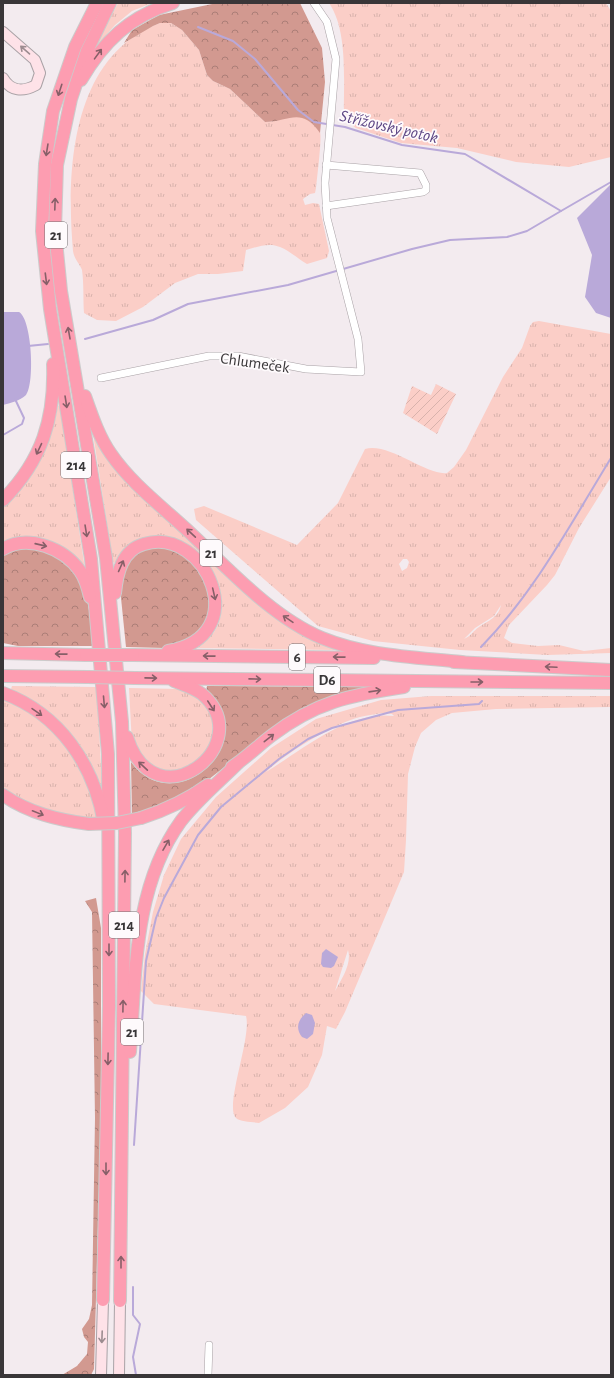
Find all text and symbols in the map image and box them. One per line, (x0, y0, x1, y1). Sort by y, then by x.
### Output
one-way arrow (19, 46, 30, 55)
one-way arrow (94, 48, 102, 59)
one-way arrow (56, 83, 63, 96)
water label: Střížovský potok (338, 107, 440, 147)
one-way arrow (43, 143, 51, 156)
one-way arrow (52, 198, 59, 211)
road number: 21 (45, 222, 67, 248)
one-way arrow (42, 272, 50, 285)
one-way arrow (65, 327, 73, 340)
street label: Chlumeček (219, 350, 291, 376)
one-way arrow (62, 396, 70, 409)
one-way arrow (35, 443, 42, 455)
road number: 214 (61, 452, 91, 478)
one-way arrow (83, 524, 91, 537)
one-way arrow (185, 529, 196, 538)
road number: 21 (200, 540, 222, 566)
one-way arrow (34, 542, 47, 550)
one-way arrow (118, 560, 125, 572)
one-way arrow (211, 587, 219, 600)
one-way arrow (283, 615, 294, 623)
road number: 6 (289, 644, 305, 670)
one-way arrow (55, 650, 68, 658)
one-way arrow (203, 652, 216, 660)
one-way arrow (333, 653, 346, 661)
one-way arrow (545, 664, 558, 671)
road number: D6 (314, 667, 340, 693)
one-way arrow (144, 674, 157, 682)
one-way arrow (248, 675, 261, 683)
one-way arrow (470, 678, 483, 686)
one-way arrow (368, 687, 381, 695)
one-way arrow (101, 695, 108, 708)
one-way arrow (207, 700, 215, 711)
one-way arrow (31, 708, 42, 716)
one-way arrow (263, 734, 274, 742)
one-way arrow (138, 761, 148, 771)
one-way arrow (31, 809, 43, 817)
one-way arrow (163, 839, 171, 851)
one-way arrow (121, 870, 129, 883)
road number: 214 (109, 912, 139, 938)
one-way arrow (105, 943, 113, 956)
one-way arrow (119, 1000, 127, 1013)
road number: 21 (121, 1019, 143, 1045)
one-way arrow (104, 1052, 112, 1065)
one-way arrow (102, 1162, 110, 1175)
one-way arrow (117, 1256, 125, 1269)
one-way arrow (98, 1330, 106, 1343)

